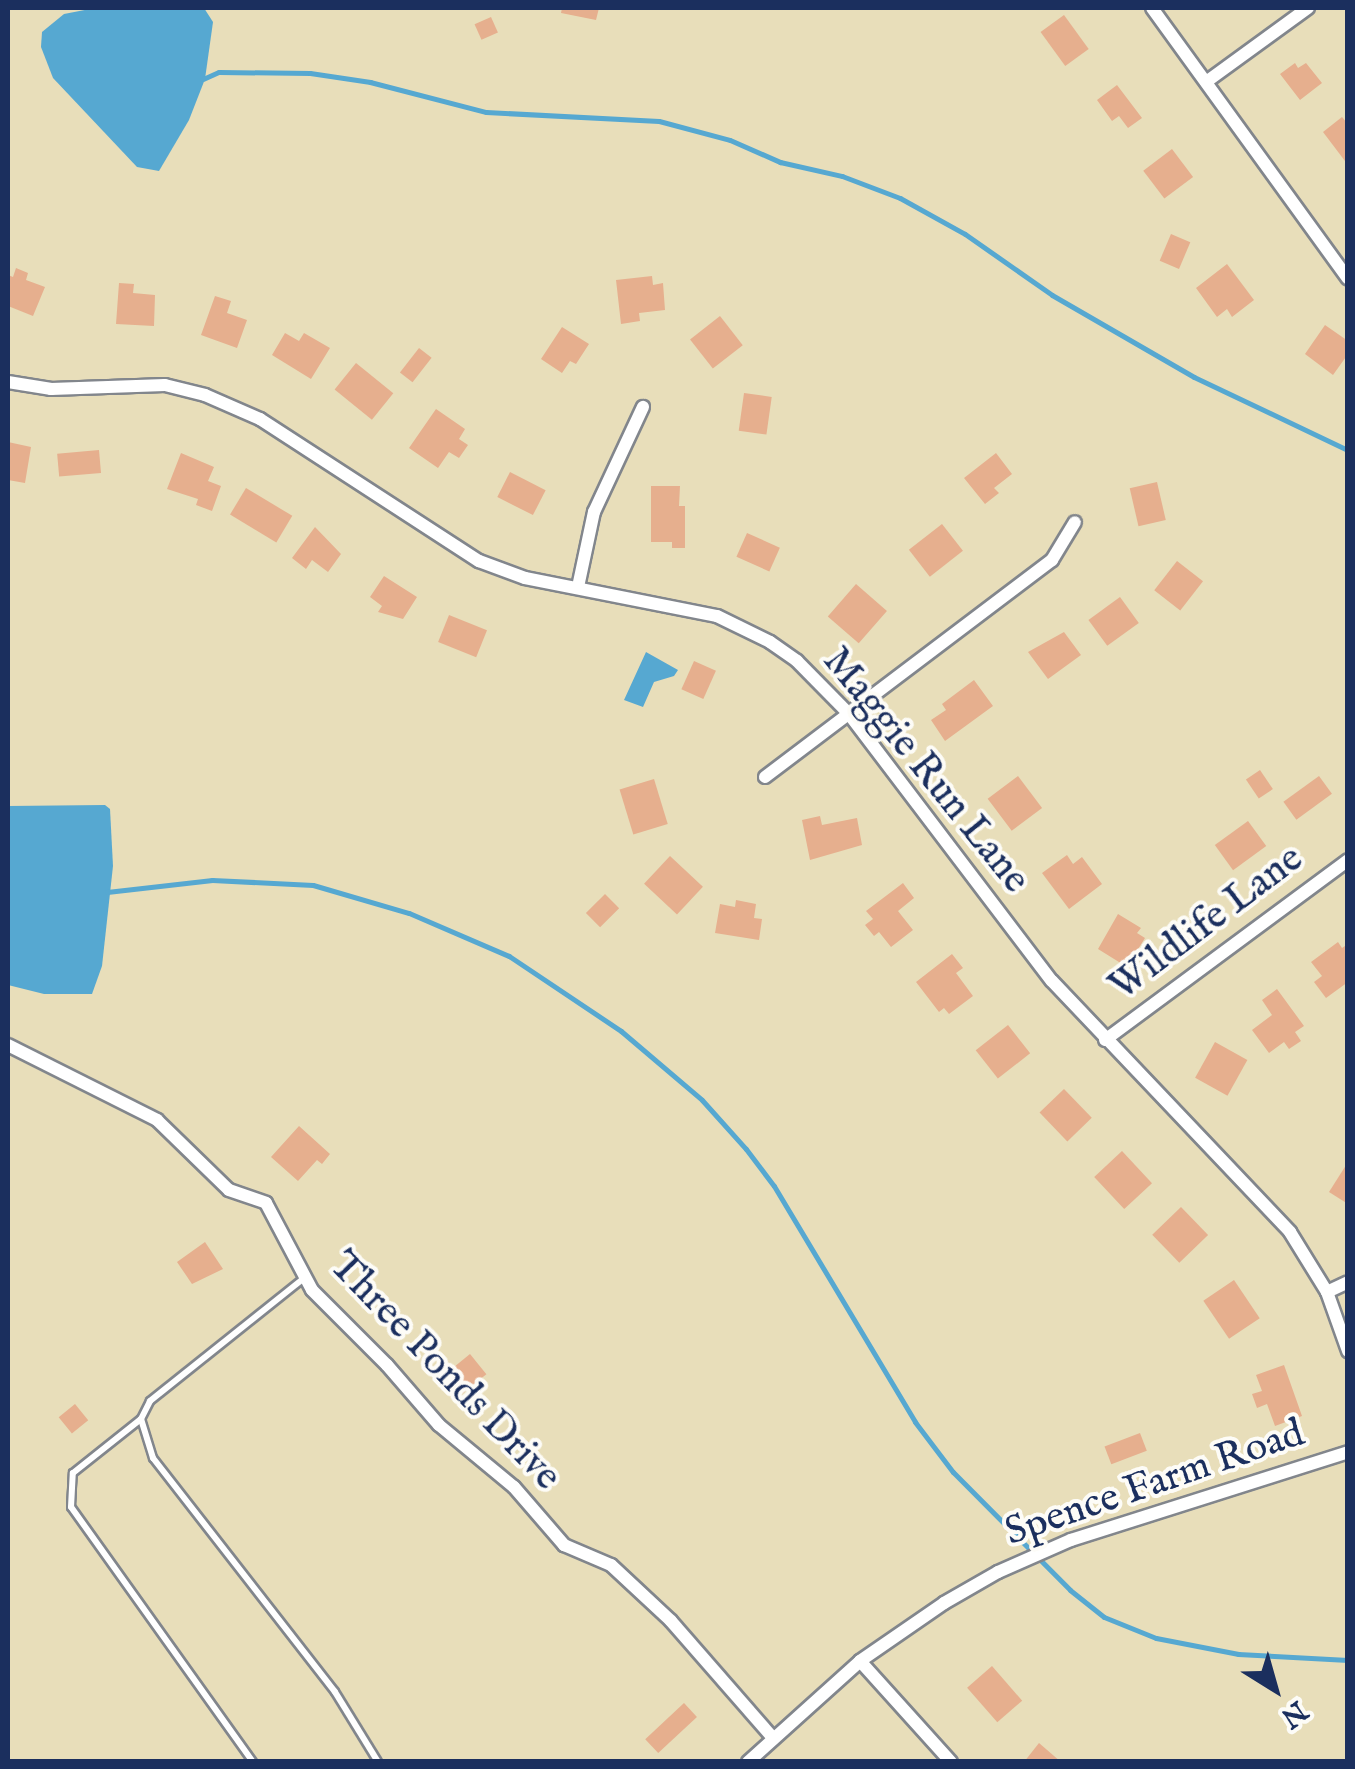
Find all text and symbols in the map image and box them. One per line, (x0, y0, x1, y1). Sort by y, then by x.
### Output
street label: Maggie Run Lane (811, 638, 1039, 904)
street label: Wildlife Lane (1101, 836, 1313, 1012)
street label: Three Ponds Drive (318, 1243, 570, 1501)
street label: Spence Farm Road (999, 1410, 1311, 1558)
north arrow (1225, 1639, 1325, 1739)
text: N (1273, 1692, 1314, 1735)

